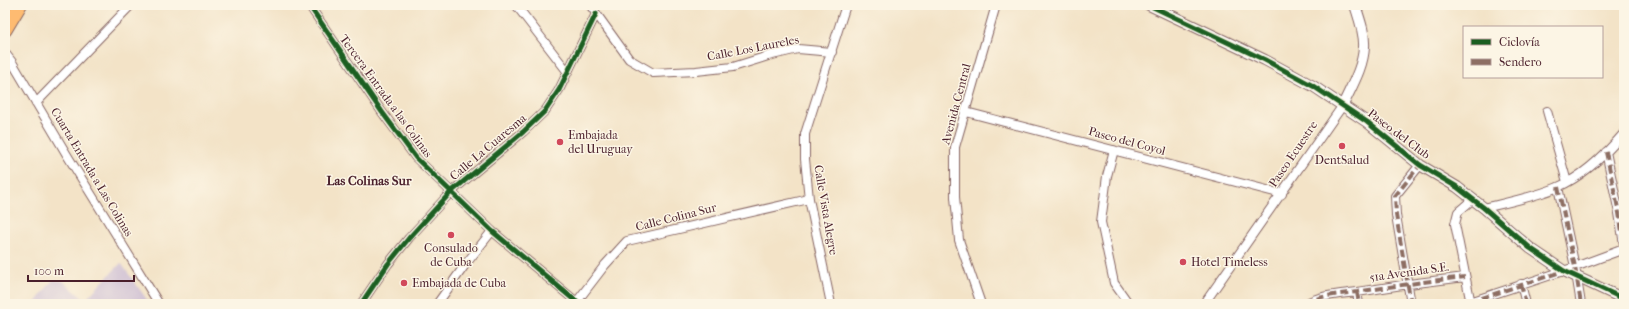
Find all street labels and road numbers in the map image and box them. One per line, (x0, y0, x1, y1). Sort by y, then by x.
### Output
street label: Tercera Entrada a las Colinas (337, 32, 436, 161)
street label: Calle Los Laureles (706, 32, 801, 64)
street label: Avenida Central (938, 61, 974, 147)
street label: Cuarta Entrada a Las Colinas (48, 105, 136, 239)
street label: Paseo del Club (1365, 106, 1433, 162)
street label: Calle La Cuaresma (447, 111, 529, 183)
street label: Paseo Ecuestre (1266, 118, 1320, 190)
street label: Paseo del Coyol (1087, 124, 1168, 158)
street label: Calle Vista Alegre (811, 164, 841, 256)
street label: Calle Colina Sur (634, 200, 719, 234)
street label: 51a Avenida S.E. (1368, 259, 1450, 285)

